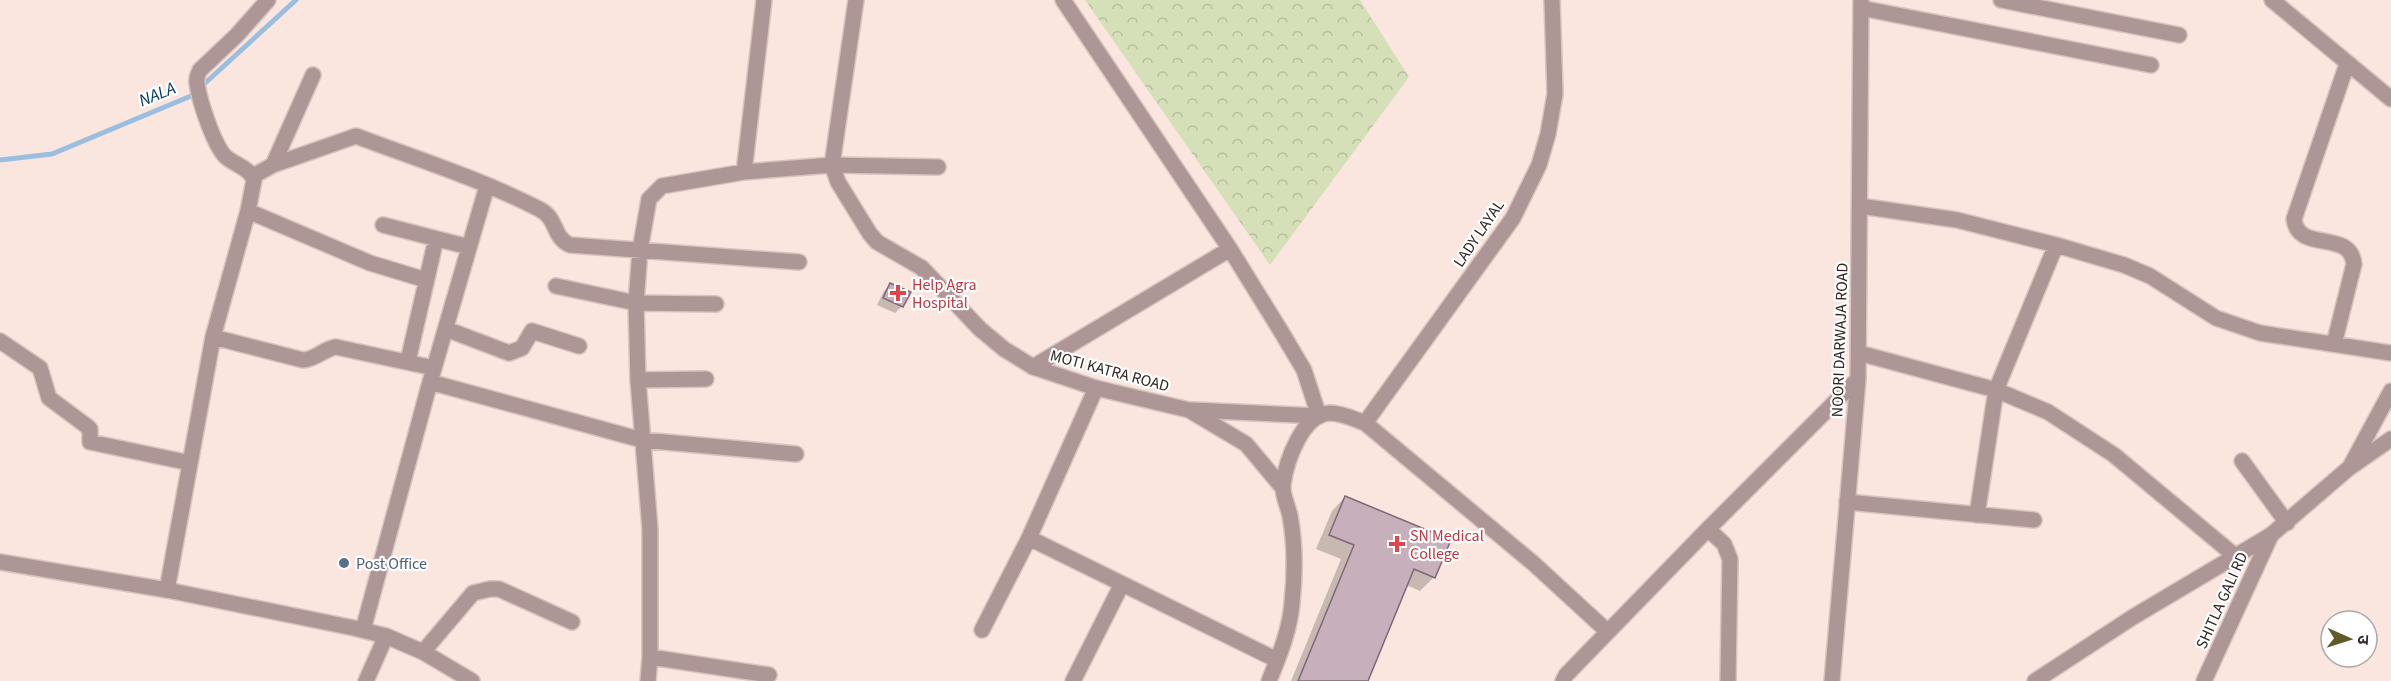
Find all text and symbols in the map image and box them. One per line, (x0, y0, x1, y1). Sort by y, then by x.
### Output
water label: NALA (135, 76, 179, 113)
street label: LADY LAYAL (1448, 195, 1510, 272)
street label: NOORI DARWAJA ROAD (1826, 262, 1854, 418)
place label: Help Agra Hospital (912, 274, 977, 314)
marker: Help Agra Hospital (889, 284, 907, 302)
street label: MOTI KATRA ROAD (1048, 345, 1172, 397)
place label: SN Medical College (1410, 525, 1484, 565)
marker: SN Medical College (1388, 535, 1406, 553)
street label: SHITLA GALI RD (2191, 548, 2253, 652)
place label: Post Office (356, 553, 427, 575)
marker: Post Office (337, 556, 351, 570)
north arrow (2319, 609, 2379, 669)
text: उ (2352, 634, 2374, 646)

